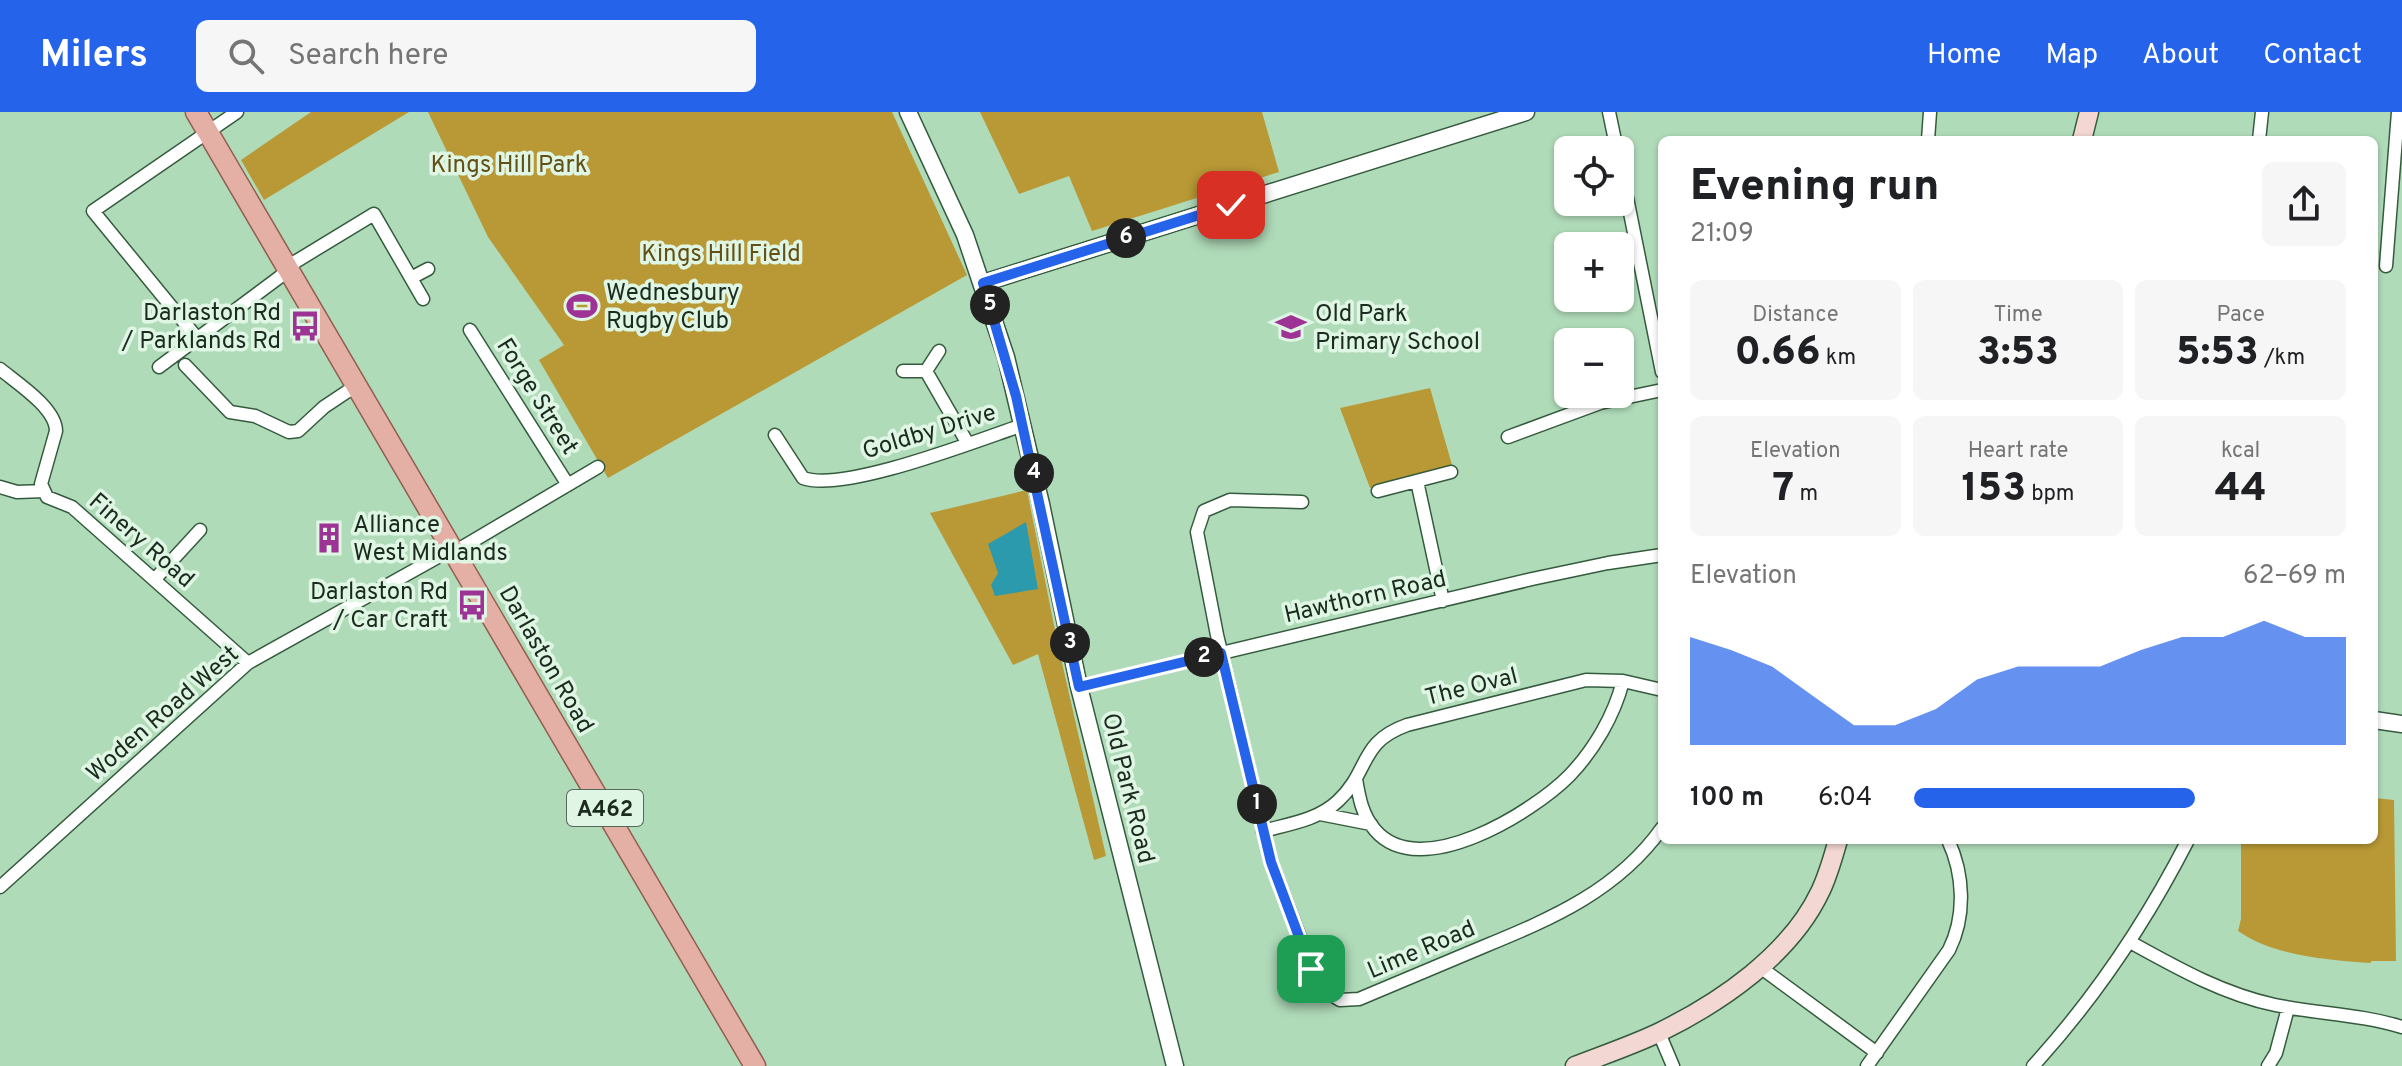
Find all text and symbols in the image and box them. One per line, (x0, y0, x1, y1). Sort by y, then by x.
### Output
search box (196, 20, 756, 92)
text: Milers (40, 32, 148, 81)
icon: search (224, 34, 268, 78)
text: Search here (288, 38, 448, 75)
text: Home (1927, 38, 2001, 74)
text: Map (2045, 38, 2098, 74)
text: About (2142, 38, 2219, 74)
text: Contact (2263, 38, 2362, 74)
map controls (1554, 136, 1634, 408)
button: locate (1554, 136, 1634, 216)
park label: Kings Hill Park (431, 151, 587, 181)
text: Evening run (1690, 160, 1939, 216)
button: share (2262, 162, 2346, 246)
pin (1197, 171, 1265, 239)
icon: check (1209, 183, 1253, 227)
pin: 6 (1106, 218, 1146, 258)
text: 21:09 (1690, 218, 1754, 251)
text: 6 (1119, 224, 1133, 251)
button: + (1554, 232, 1634, 312)
park label: Kings Hill Field (641, 240, 801, 270)
place label: Wednesbury Rugby Club (606, 279, 740, 337)
pin: 5 (970, 285, 1010, 325)
sports icon: Wednesbury Rugby Club (565, 289, 599, 323)
text: 5 (983, 291, 997, 318)
place label: Darlaston Rd / Parklands Rd (121, 299, 281, 357)
place label: Old Park Primary School (1315, 300, 1480, 358)
text: Distance (1752, 302, 1839, 329)
text: Time (1993, 302, 2043, 329)
text: Pace (2216, 302, 2265, 329)
bus stop icon: Darlaston Rd / Parklands Rd (288, 309, 322, 343)
school or university icon: Old Park Primary School (1274, 310, 1308, 344)
button: − (1554, 328, 1634, 408)
text: 0.66 (1734, 329, 1821, 379)
text: 3:53 (1977, 329, 2059, 379)
text: 5:53 (2176, 329, 2259, 379)
street label: Forge Street (489, 333, 584, 461)
text: km (1821, 345, 1856, 372)
text: /km (2259, 345, 2305, 372)
street label: Goldby Drive (859, 398, 1000, 467)
text: Elevation (1750, 438, 1841, 465)
text: Heart rate (1968, 438, 2068, 465)
text: kcal (2221, 438, 2260, 465)
pin: 4 (1014, 453, 1054, 493)
text: 4 (1027, 459, 1041, 486)
text: 7 (1773, 465, 1794, 515)
text: 153 (1961, 465, 2026, 515)
text: 44 (2215, 465, 2267, 515)
text: m (1794, 481, 1818, 508)
text: bpm (2026, 481, 2075, 508)
street label: Finery Road (82, 488, 200, 595)
place label: Alliance West Midlands (353, 511, 508, 569)
building icon: Alliance West Midlands (312, 521, 346, 555)
text: Elevation (1690, 560, 1797, 593)
text: 62–69 m (2243, 560, 2346, 593)
street label: Hawthorn Road (1281, 565, 1449, 631)
place label: Darlaston Rd / Car Craft (310, 578, 448, 636)
street label: Darlaston Road (491, 581, 599, 739)
bus stop icon: Darlaston Rd / Car Craft (455, 588, 489, 622)
pin: 3 (1050, 623, 1090, 663)
text: 3 (1063, 629, 1077, 656)
pin: 2 (1184, 637, 1224, 677)
street label: Woden Road West (81, 640, 246, 789)
text: 2 (1197, 643, 1211, 670)
street label: The Oval (1422, 662, 1521, 714)
street label: Old Park Road (1094, 710, 1160, 867)
text: 100 m (1690, 782, 1764, 815)
text: 6:04 (1818, 782, 1872, 815)
pin: 1 (1237, 784, 1277, 824)
road number: A462 (567, 790, 643, 826)
text: 1 (1253, 790, 1261, 817)
street label: Lime Road (1363, 915, 1480, 987)
pin (1277, 935, 1345, 1003)
icon: arrive (1289, 947, 1333, 991)

